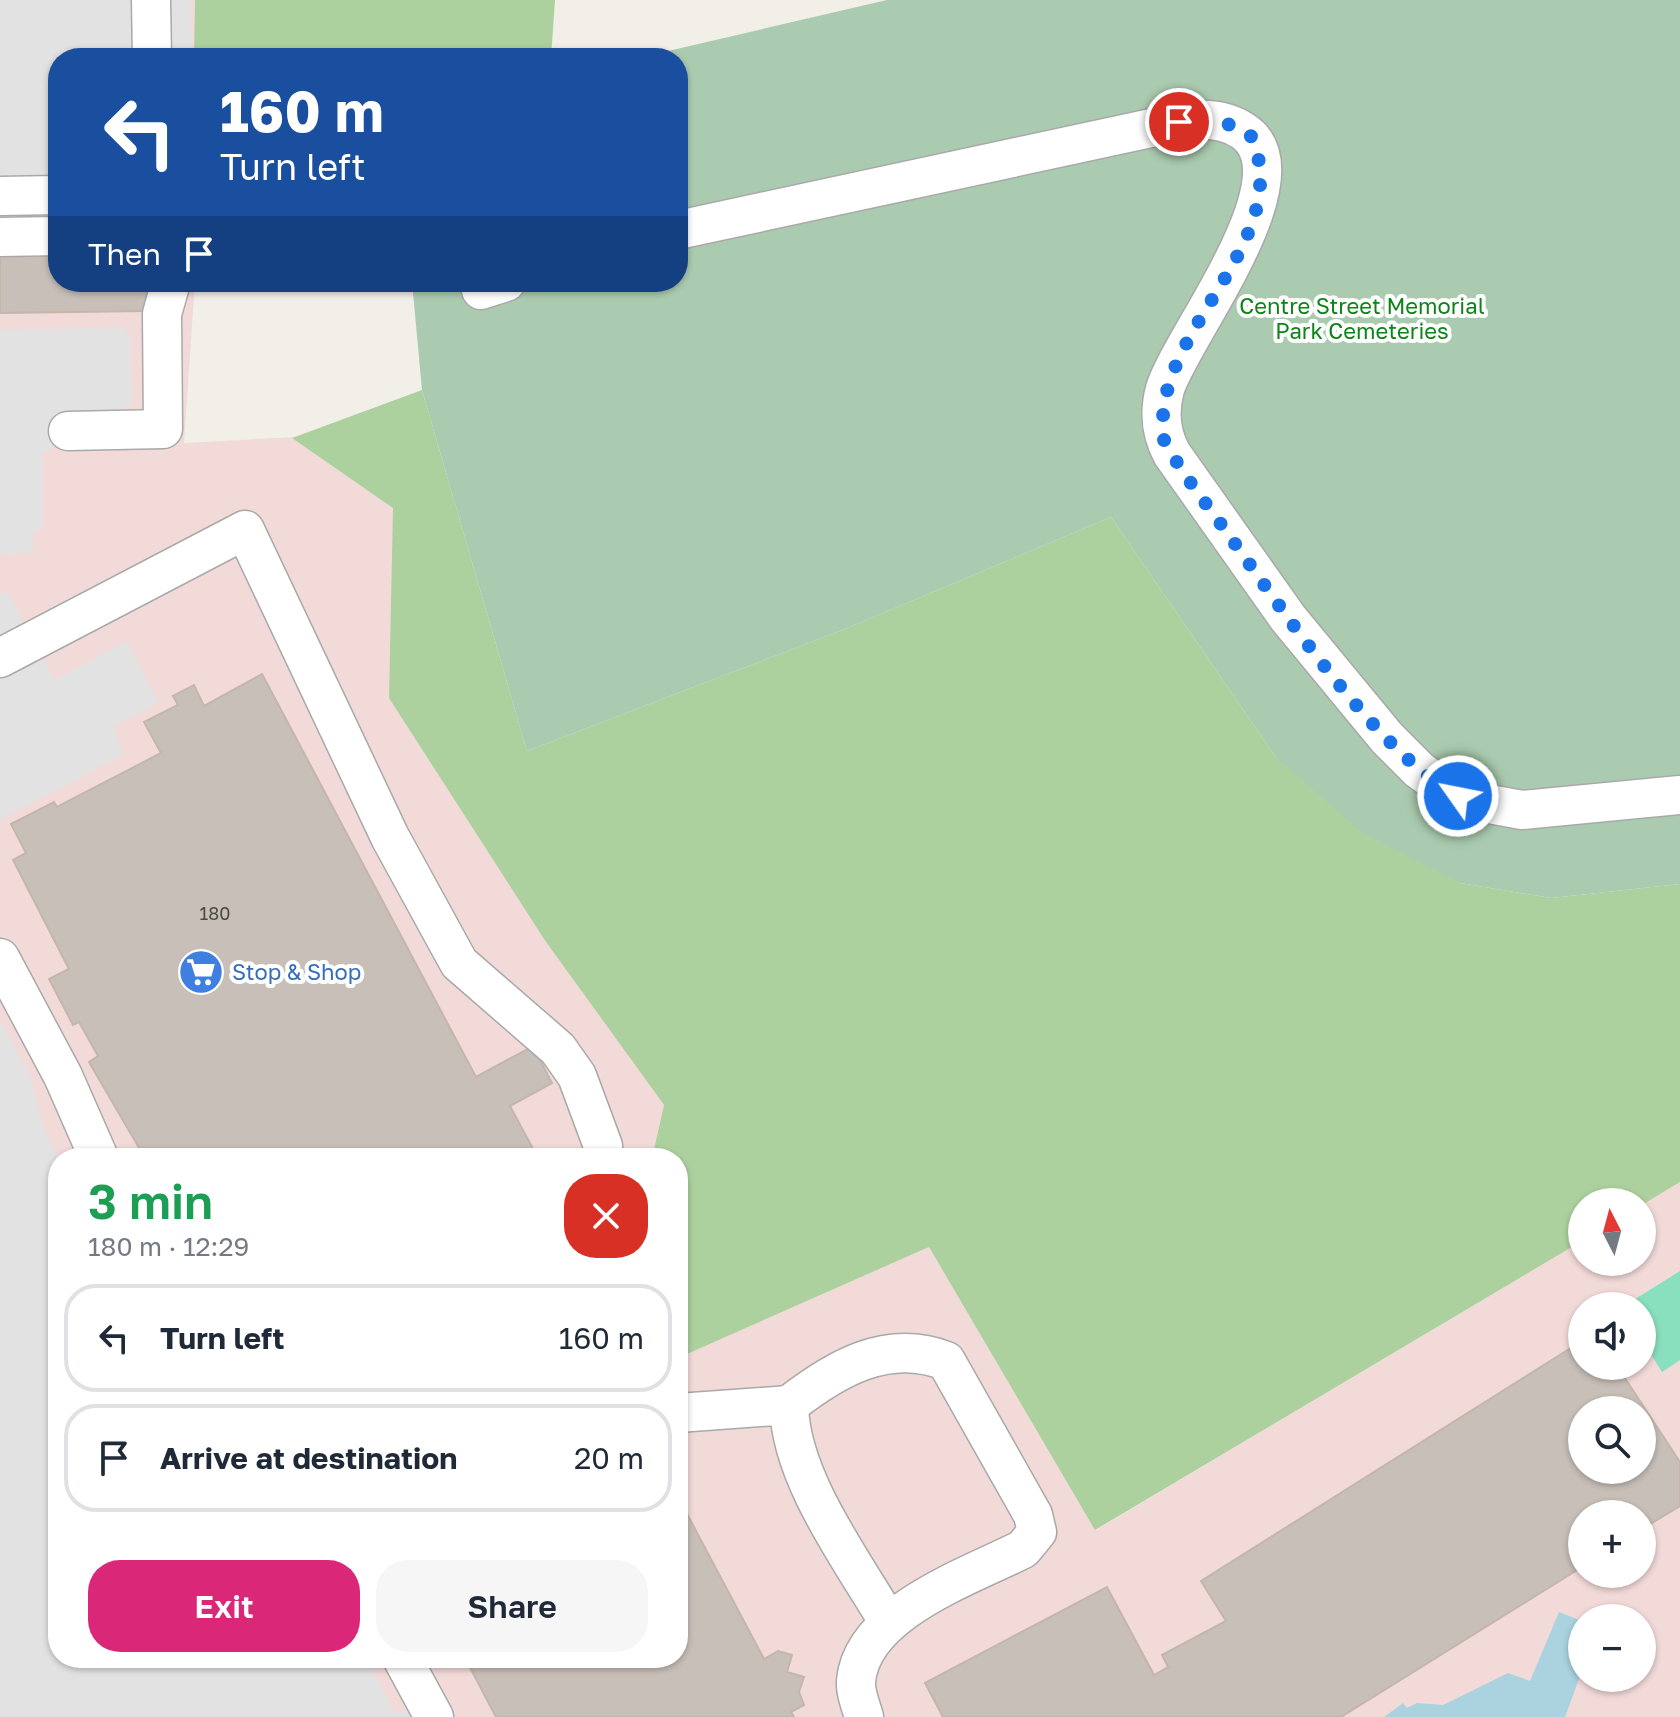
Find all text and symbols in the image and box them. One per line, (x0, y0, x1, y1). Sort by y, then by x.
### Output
text: 160 m (220, 77, 384, 144)
icon: left (88, 80, 192, 184)
pin (1145, 88, 1213, 156)
icon: arrive (1157, 100, 1201, 144)
text: Turn left (220, 145, 366, 188)
icon: arrive (177, 232, 221, 276)
text: Then (88, 236, 161, 272)
park label: Centre Street Memorial Park Cemeteries (1239, 292, 1485, 344)
position arrow (1416, 754, 1500, 838)
house number: 180 (200, 902, 230, 924)
supermarket icon: Stop & Shop (177, 948, 225, 996)
place label: Stop & Shop (232, 958, 361, 985)
text: 3 min (88, 1172, 213, 1230)
button: close (564, 1174, 648, 1258)
north arrow (1568, 1188, 1656, 1276)
map controls (1568, 1188, 1656, 1692)
text: 180 m · 12:29 (88, 1231, 249, 1262)
button: sound (1568, 1292, 1656, 1380)
icon: left (92, 1316, 136, 1360)
text: Turn left (160, 1320, 285, 1356)
text: 160 m (559, 1320, 644, 1356)
button: search (1568, 1396, 1656, 1484)
icon: arrive (92, 1436, 136, 1480)
text: Arrive at destination (160, 1440, 457, 1476)
text: 20 m (574, 1440, 644, 1476)
button: + (1568, 1500, 1656, 1588)
button: Exit (88, 1560, 360, 1652)
button: Share (376, 1560, 648, 1652)
button: − (1568, 1604, 1656, 1692)

